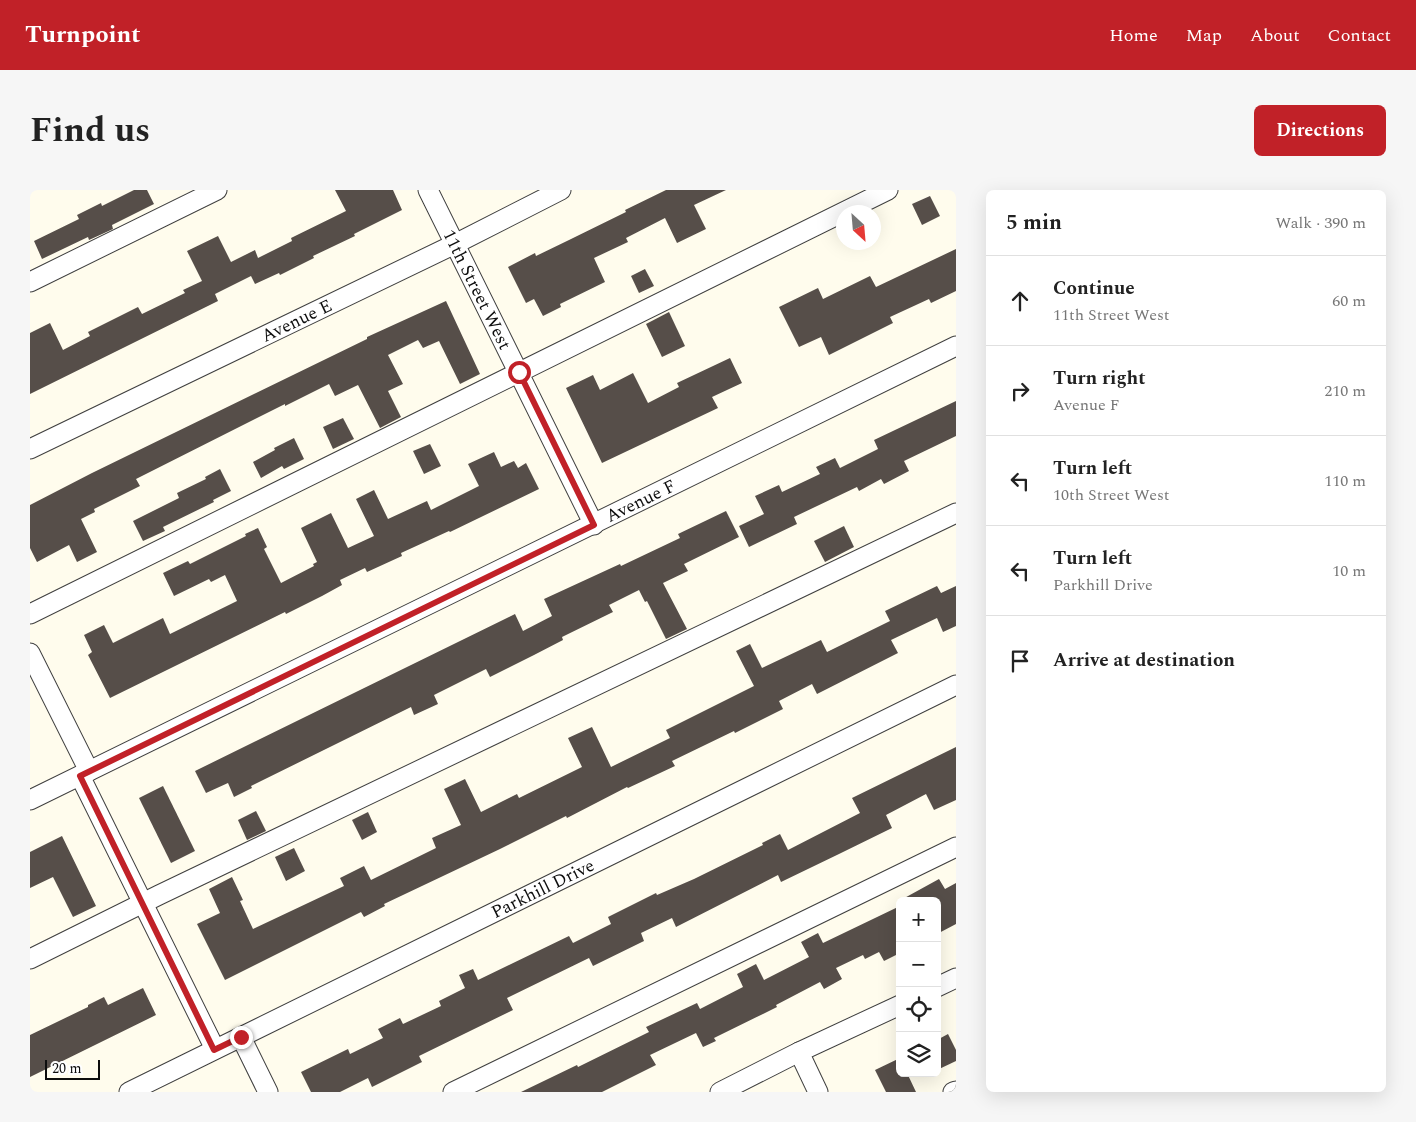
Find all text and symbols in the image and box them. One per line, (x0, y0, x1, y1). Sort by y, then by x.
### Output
text: Turnpoint (25, 17, 141, 53)
text: Home (1109, 22, 1158, 49)
text: Map (1186, 22, 1222, 49)
text: About (1250, 22, 1300, 49)
text: Contact (1328, 22, 1391, 49)
text: Find us (30, 104, 150, 157)
button: Directions (1254, 105, 1386, 156)
north arrow (836, 205, 881, 250)
text: 5 min (1006, 207, 1062, 239)
text: Walk · 390 m (1275, 211, 1366, 235)
street label: 11th Street West (436, 225, 518, 354)
text: Continue (1053, 274, 1135, 303)
icon: ahead (1006, 287, 1034, 315)
text: 60 m (1332, 289, 1366, 313)
street label: Avenue E (257, 292, 337, 349)
text: 11th Street West (1053, 303, 1170, 327)
route start (508, 361, 531, 384)
text: Turn right (1053, 364, 1146, 393)
icon: right (1006, 377, 1034, 405)
text: 210 m (1324, 379, 1366, 403)
text: Avenue F (1053, 393, 1120, 417)
text: Turn left (1053, 454, 1132, 483)
icon: left (1006, 467, 1034, 495)
text: 110 m (1324, 469, 1366, 493)
street label: Avenue F (601, 472, 680, 529)
text: 10th Street West (1053, 483, 1170, 507)
text: Turn left (1053, 544, 1132, 573)
icon: left (1006, 557, 1034, 585)
text: 10 m (1332, 559, 1366, 583)
text: Parkhill Drive (1053, 573, 1153, 597)
text: Arrive at destination (1053, 646, 1235, 675)
icon: arrive (1006, 647, 1034, 675)
street label: Parkhill Drive (486, 852, 599, 925)
map controls (896, 897, 941, 1077)
button: + (896, 897, 941, 942)
button: − (896, 942, 941, 987)
button: locate (896, 987, 941, 1032)
route end (230, 1026, 253, 1049)
button: layers (896, 1032, 941, 1077)
scale bar (45, 1057, 100, 1080)
text: 20 m (52, 1058, 82, 1079)

